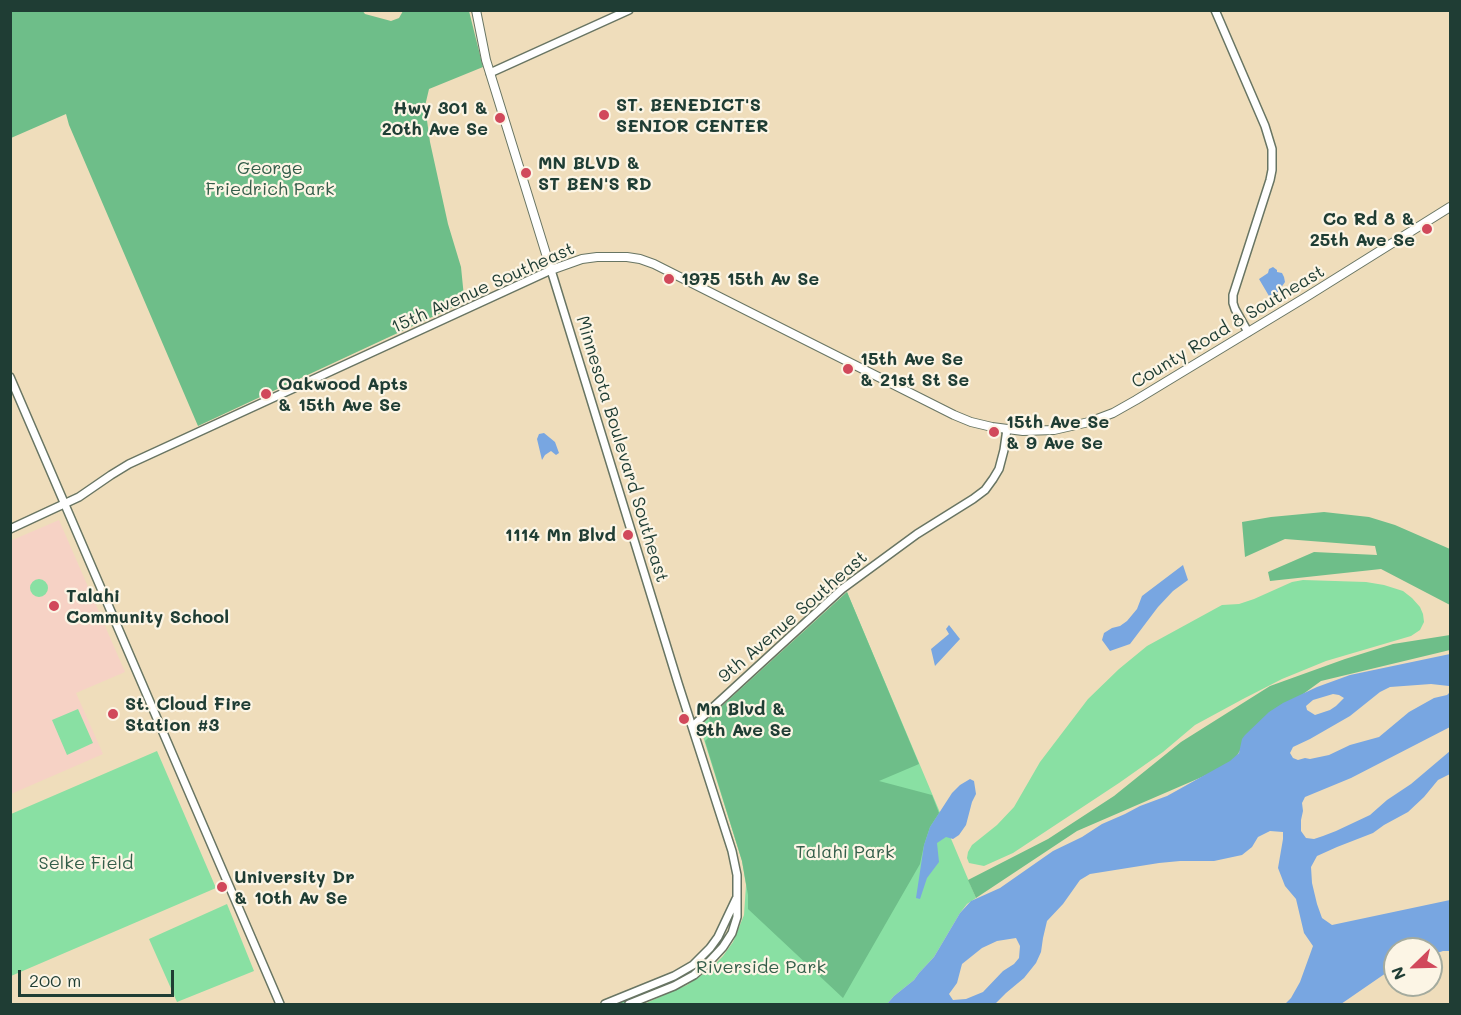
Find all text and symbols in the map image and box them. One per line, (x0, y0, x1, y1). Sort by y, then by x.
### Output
place label: ST. BENEDICT'S SENIOR CENTER (616, 94, 768, 136)
place label: Hwy 301 & 20th Ave Se (382, 97, 488, 140)
marker: ST. BENEDICT'S SENIOR CENTER (597, 108, 611, 122)
marker: Hwy 301 & 20th Ave Se (493, 111, 507, 125)
place label: MN BLVD & ST BEN'S RD (538, 152, 652, 195)
park label: George Friedrich Park (205, 157, 335, 200)
marker: MN BLVD & ST BEN'S RD (519, 166, 533, 180)
place label: Co Rd 8 & 25th Ave Se (1310, 208, 1415, 250)
marker: Co Rd 8 & 25th Ave Se (1420, 222, 1434, 236)
street label: 15th Avenue Southeast (388, 238, 578, 338)
street label: County Road 8 Southeast (1128, 261, 1328, 393)
place label: 1975 15th Av Se (681, 268, 819, 290)
marker: 1975 15th Av Se (662, 272, 676, 286)
street label: Minnesota Boulevard Southeast (571, 313, 673, 585)
place label: 15th Ave Se & 21st St Se (860, 348, 969, 391)
marker: 15th Ave Se & 21st St Se (841, 362, 855, 376)
place label: Oakwood Apts & 15th Ave Se (278, 373, 408, 416)
marker: Oakwood Apts & 15th Ave Se (259, 387, 273, 401)
place label: 15th Ave Se & 9 Ave Se (1006, 411, 1109, 454)
marker: 15th Ave Se & 9 Ave Se (987, 425, 1001, 439)
place label: 1114 Mn Blvd (505, 524, 616, 546)
marker: 1114 Mn Blvd (621, 528, 635, 542)
street label: 9th Avenue Southeast (714, 546, 872, 688)
place label: Talahi Community School (66, 585, 229, 628)
marker: Talahi Community School (47, 599, 61, 613)
place label: St. Cloud Fire Station #3 (125, 693, 251, 736)
place label: Mn Blvd & 9th Ave Se (696, 698, 791, 740)
marker: St. Cloud Fire Station #3 (106, 707, 120, 721)
marker: Mn Blvd & 9th Ave Se (677, 712, 691, 726)
park label: Talahi Park (795, 841, 895, 863)
park label: Selke Field (39, 852, 133, 874)
place label: University Dr & 10th Av Se (234, 866, 355, 908)
marker: University Dr & 10th Av Se (215, 880, 229, 894)
north arrow (1383, 937, 1443, 997)
park label: Riverside Park (696, 956, 826, 978)
scale bar (21, 958, 177, 996)
text: N (1386, 964, 1410, 983)
text: 200 m (29, 968, 81, 992)

